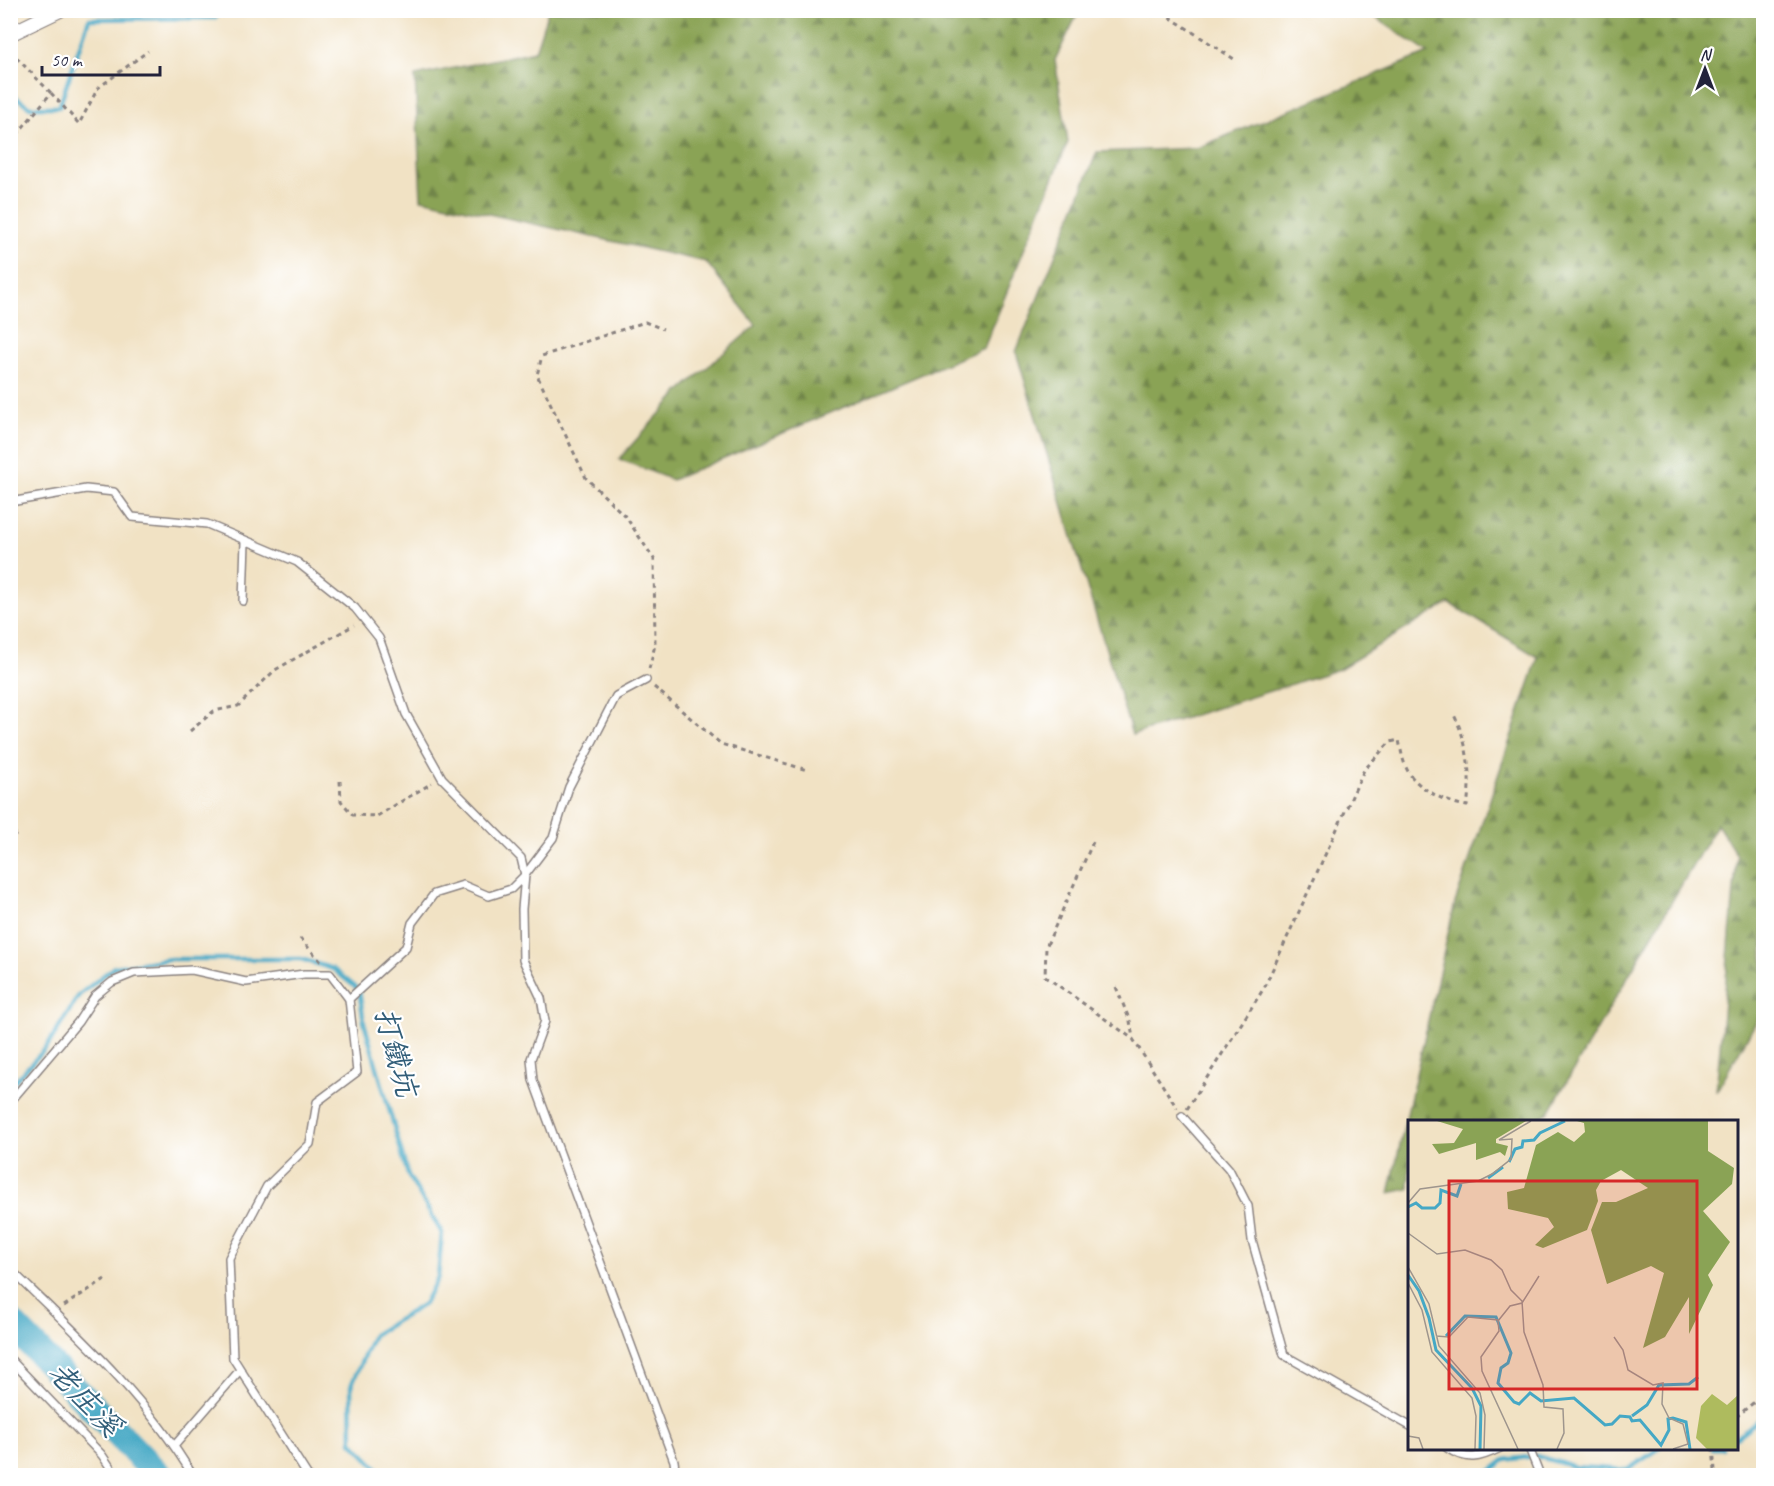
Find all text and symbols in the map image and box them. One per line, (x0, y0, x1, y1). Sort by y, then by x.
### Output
scale bar (42, 39, 160, 77)
north arrow (1675, 39, 1735, 99)
text: N (1700, 45, 1713, 65)
text: 50 m (51, 49, 84, 71)
water label: 打鐵坑 (366, 1004, 427, 1103)
inset map (1408, 1120, 1738, 1450)
water label: 老庄溪 (40, 1353, 131, 1446)

